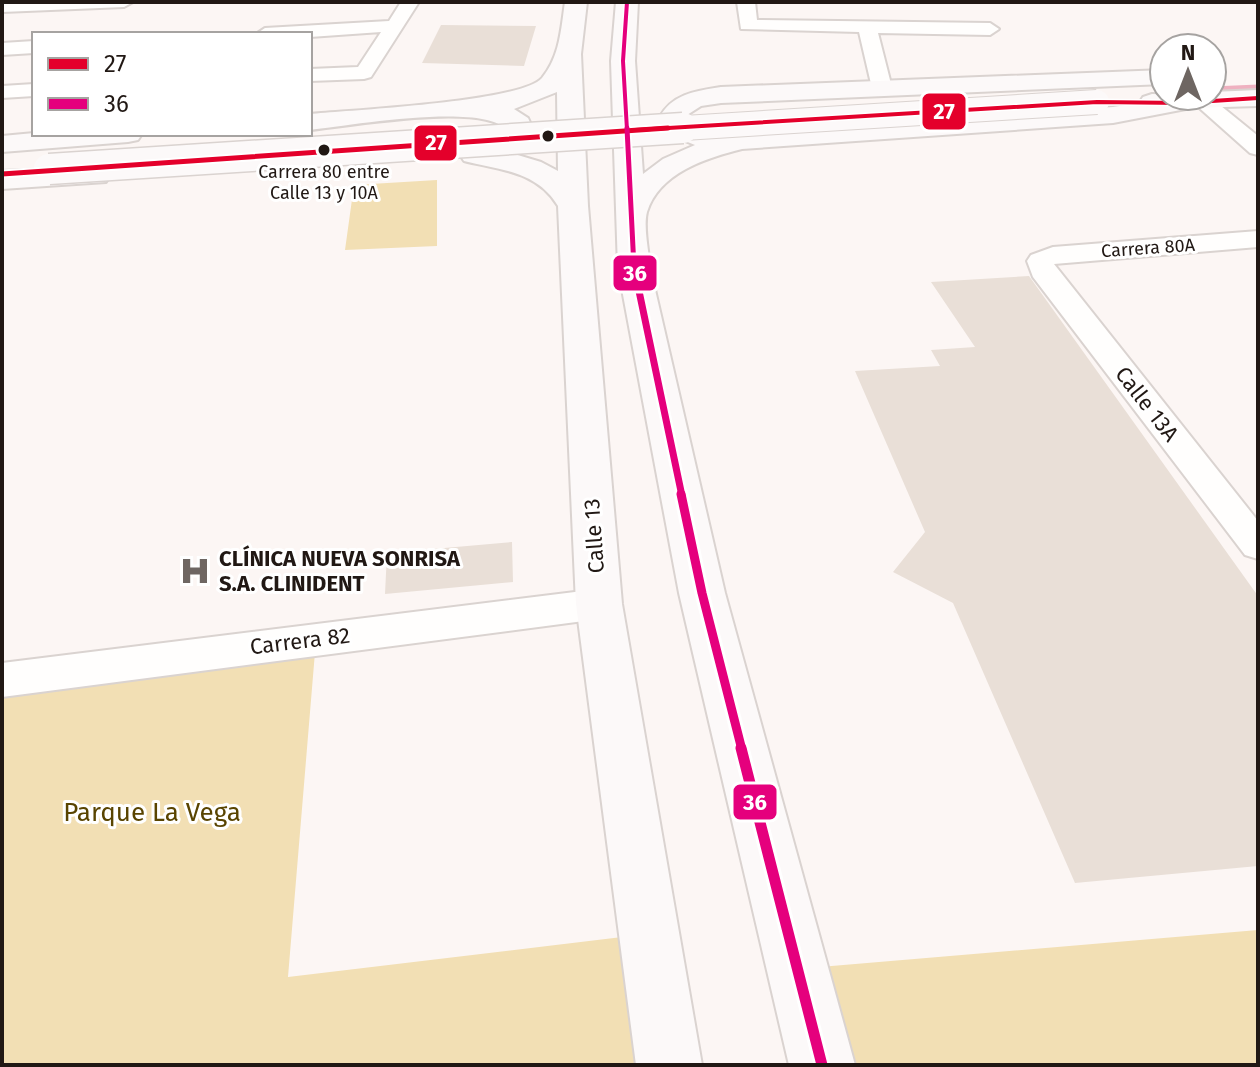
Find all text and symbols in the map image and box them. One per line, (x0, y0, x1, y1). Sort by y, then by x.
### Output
legend (32, 32, 312, 136)
north arrow (1148, 32, 1228, 112)
text: N (1181, 39, 1195, 66)
text: 27 (104, 50, 126, 78)
text: 36 (104, 90, 129, 118)
line badge: 27 (921, 92, 967, 131)
text: 27 (933, 98, 955, 125)
line badge: 27 (413, 124, 458, 162)
unlabelled marker (540, 128, 556, 144)
text: 27 (425, 129, 447, 156)
marker: Carrera 80 entre Calle 13 y 10A (316, 142, 332, 158)
place label: Carrera 80 entre Calle 13 y 10A (258, 161, 390, 204)
street label: Carrera 80A (1100, 234, 1196, 262)
line badge: 36 (612, 254, 658, 292)
text: 36 (622, 260, 647, 287)
street label: Calle 13A (1109, 361, 1185, 447)
street label: Calle 13 (578, 498, 610, 574)
place label: CLÍNICA NUEVA SONRISA S.A. CLINIDENT (219, 545, 461, 597)
hospital icon: CLÍNICA NUEVA SONRISA S.A. CLINIDENT (178, 554, 212, 588)
street label: Carrera 82 (248, 621, 352, 661)
line badge: 36 (732, 783, 778, 821)
text: 36 (742, 789, 767, 816)
park label: Parque La Vega (63, 797, 241, 828)

